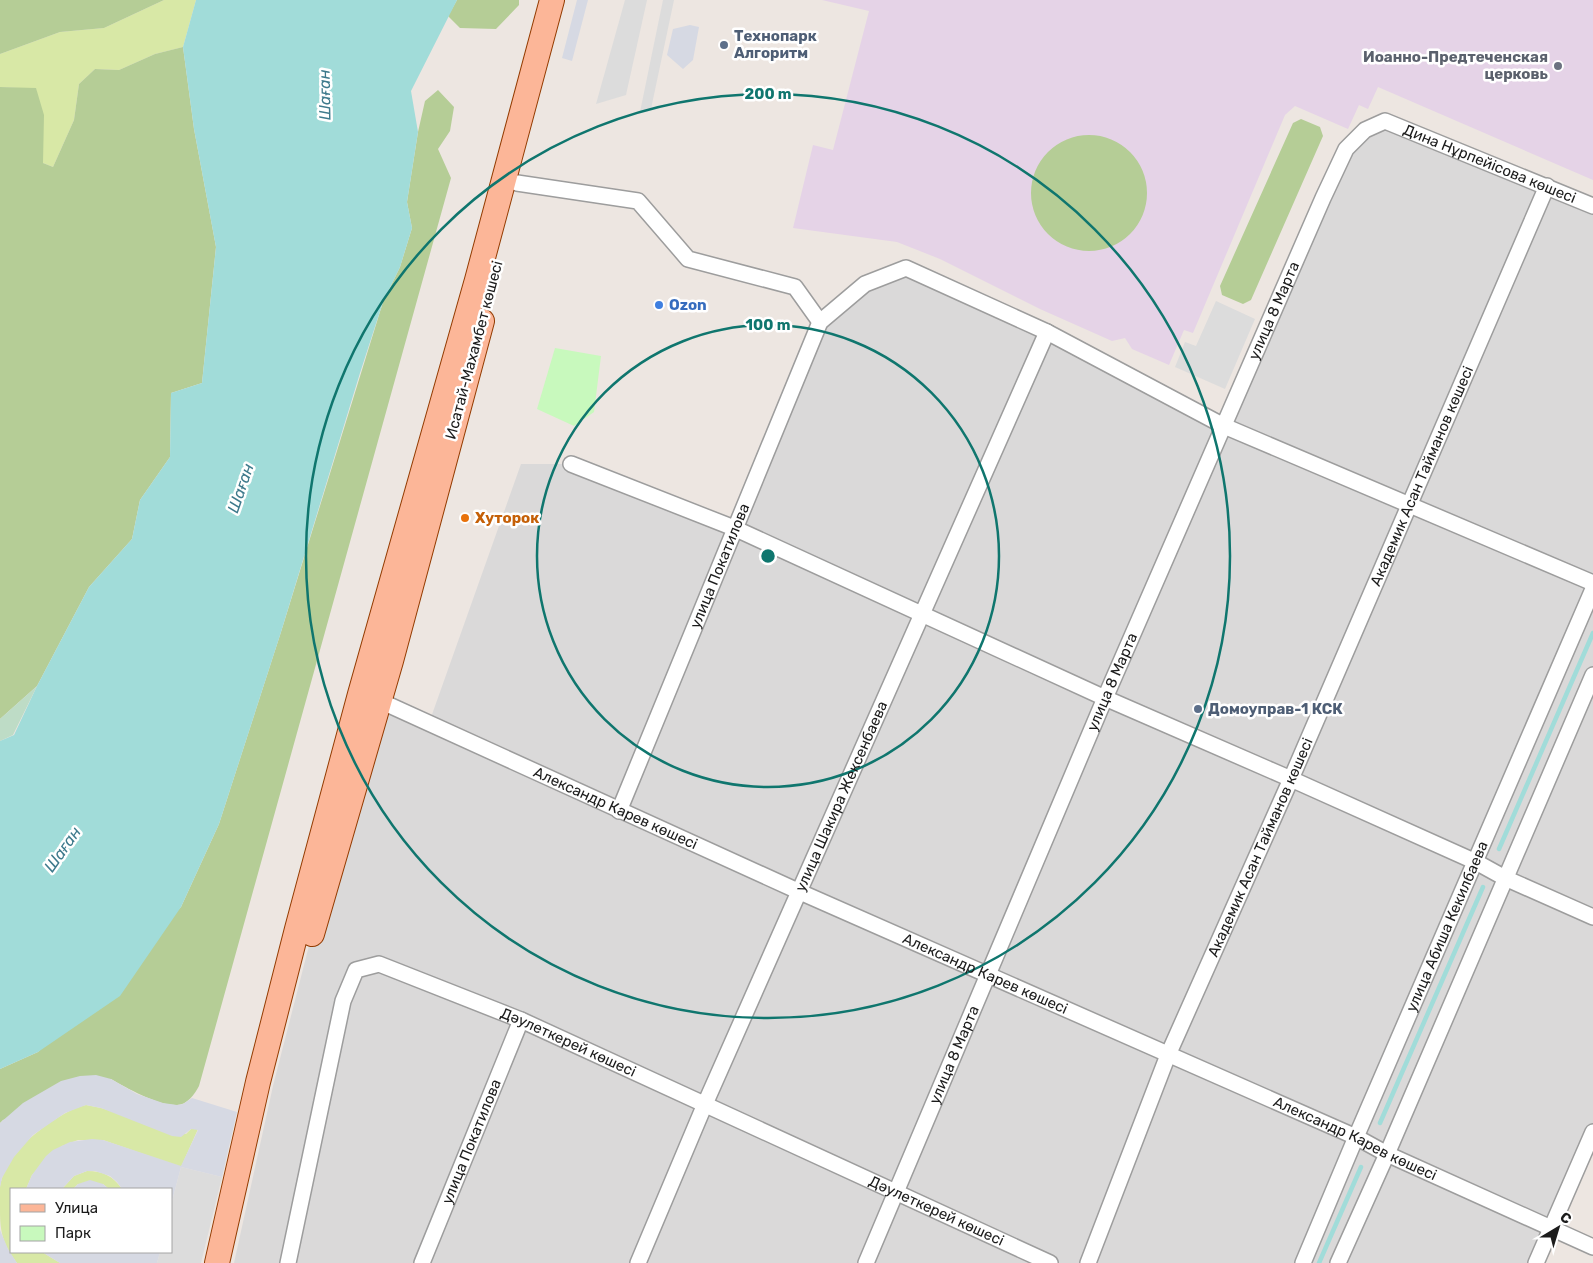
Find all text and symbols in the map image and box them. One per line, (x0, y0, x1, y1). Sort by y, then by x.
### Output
place label: Технопарк Алгоритм (734, 27, 817, 62)
marker: Технопарк Алгоритм (718, 39, 730, 51)
place label: Иоанно-Предтеченская церковь (1363, 48, 1549, 83)
marker: Иоанно-Предтеченская церковь (1552, 60, 1564, 72)
water label: Шаған (315, 69, 334, 121)
text: 200 m (744, 85, 792, 103)
street label: Дина Нұрпейісова көшесі (1401, 121, 1579, 207)
street label: Исатай-Махамбет көшесі (441, 259, 507, 441)
street label: улица 8 Марта (1245, 259, 1303, 363)
place label: Ozon (669, 296, 707, 314)
marker: Ozon (653, 299, 665, 311)
text: 100 m (746, 316, 790, 334)
street label: Академик Асан Тайманов көшесі (1366, 363, 1477, 589)
water label: Шаған (223, 461, 258, 515)
street label: улица Покатилова (686, 501, 753, 631)
place label: Хуторок (475, 509, 539, 527)
marker: Хуторок (459, 512, 471, 524)
centre of rings (759, 547, 777, 565)
street label: улица 8 Марта (1083, 630, 1141, 734)
street label: улица Шакира Жексенбаева (791, 698, 891, 894)
place label: Домоуправ-1 КСК (1208, 700, 1343, 718)
marker: Домоуправ-1 КСК (1192, 703, 1204, 715)
street label: Академик Асан Тайманов көшесі (1204, 735, 1317, 960)
street label: Александр Карев көшесі (531, 763, 700, 853)
water label: Шаған (40, 823, 85, 876)
street label: улица Абиша Кекилбаева (1402, 838, 1492, 1015)
street label: Александр Карев көшесі (900, 929, 1070, 1018)
street label: улица 8 Марта (925, 1003, 983, 1107)
street label: Дәулеткерей көшесі (498, 1004, 639, 1081)
street label: улица Покатилова (438, 1077, 505, 1207)
street label: Александр Карев көшесі (1271, 1093, 1440, 1184)
street label: Дәулеткерей көшесі (866, 1172, 1007, 1250)
legend (10, 1188, 172, 1253)
text: Улица (55, 1199, 98, 1217)
north arrow (1533, 1203, 1583, 1253)
text: С (1557, 1208, 1575, 1228)
text: Парк (55, 1224, 91, 1242)

